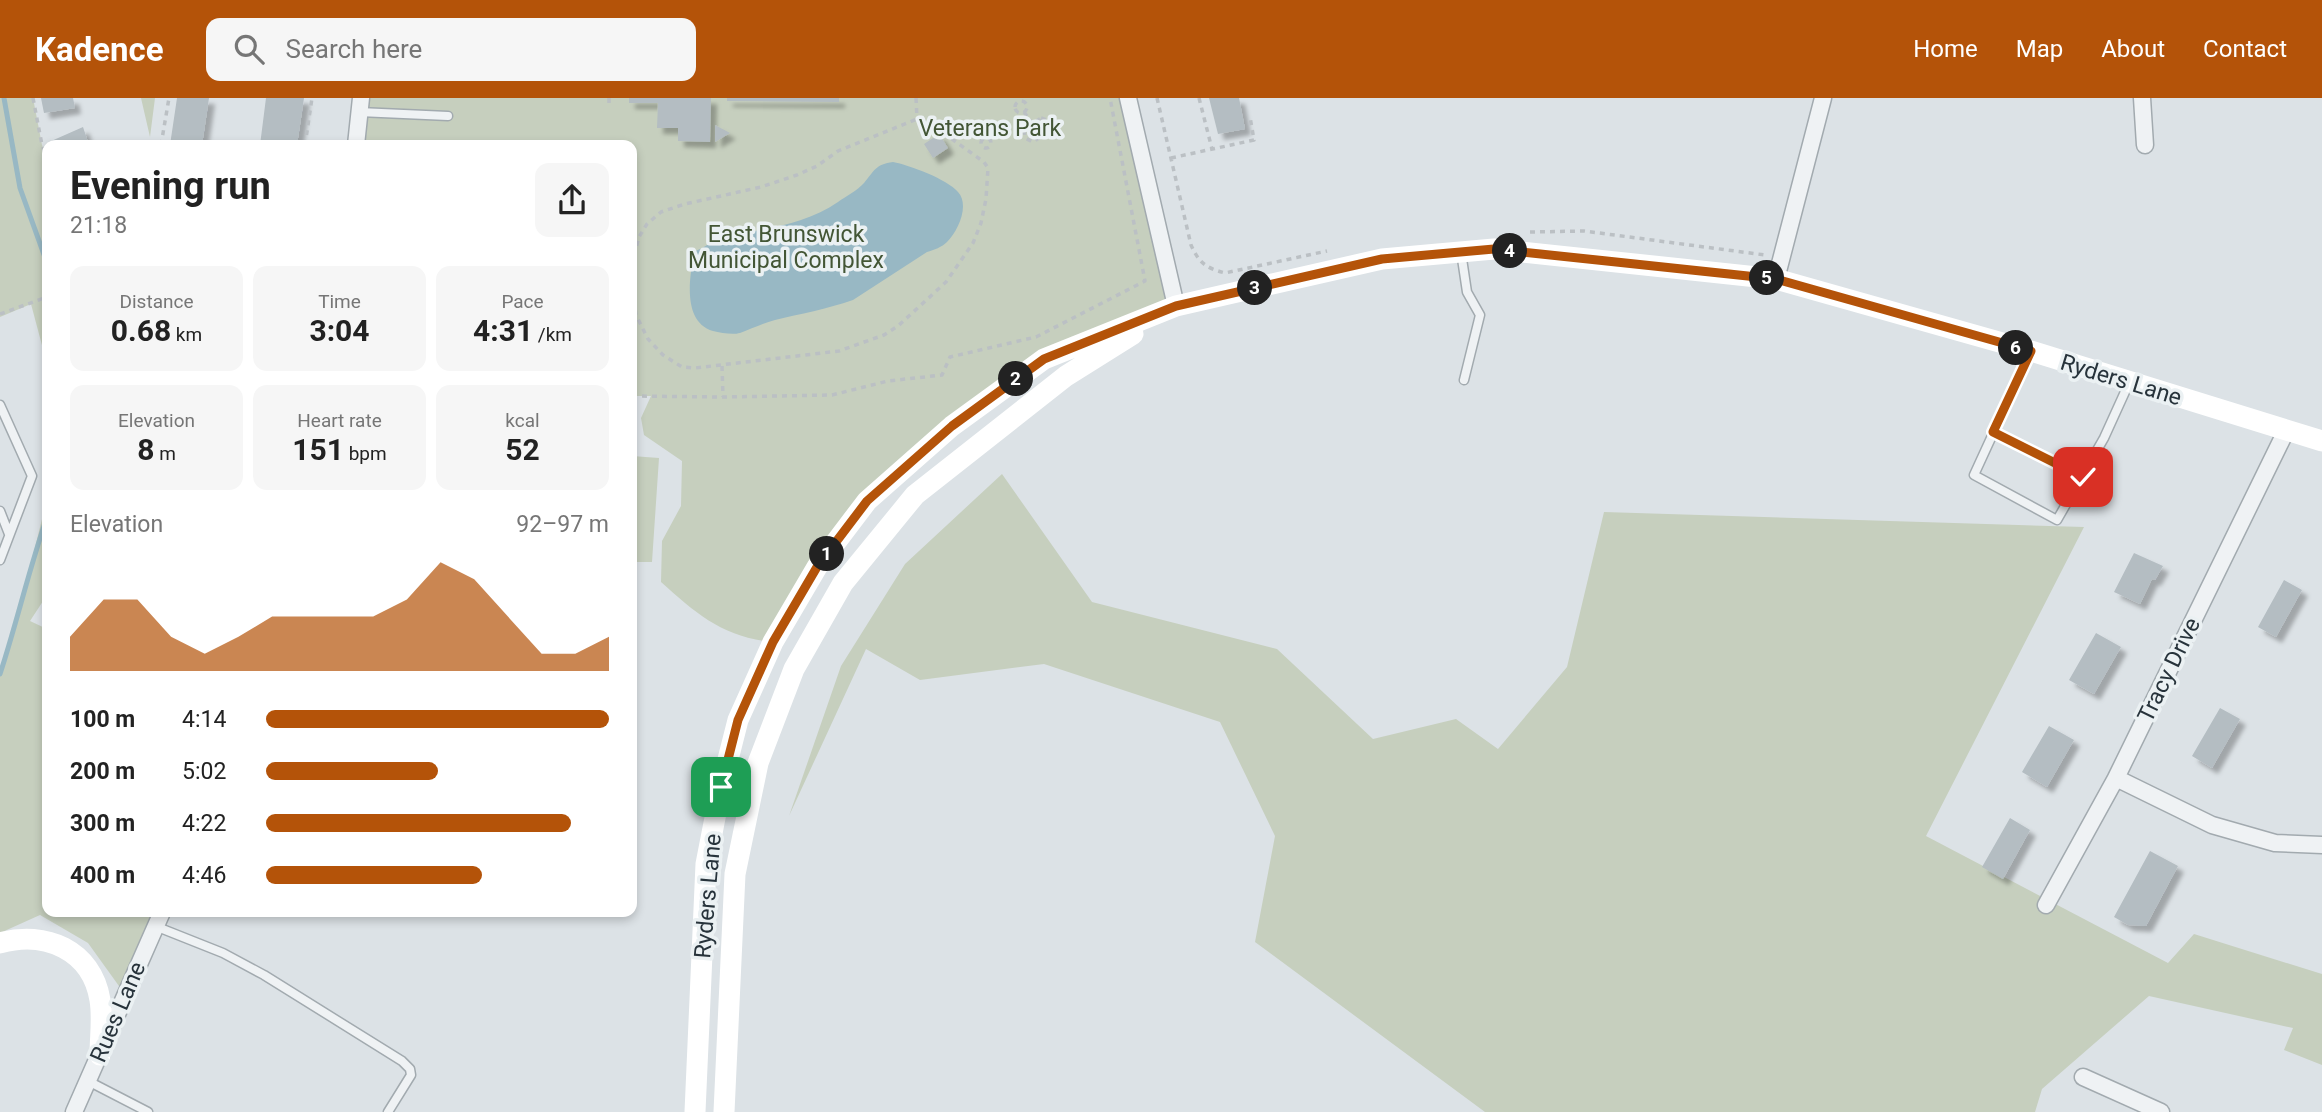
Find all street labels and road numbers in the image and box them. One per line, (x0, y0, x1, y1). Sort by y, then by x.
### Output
street label: Ryders Lane (2057, 349, 2185, 411)
street label: Tracy Drive (2132, 613, 2206, 727)
street label: Ryders Lane (689, 832, 727, 960)
street label: Rues Lane (85, 958, 151, 1066)

